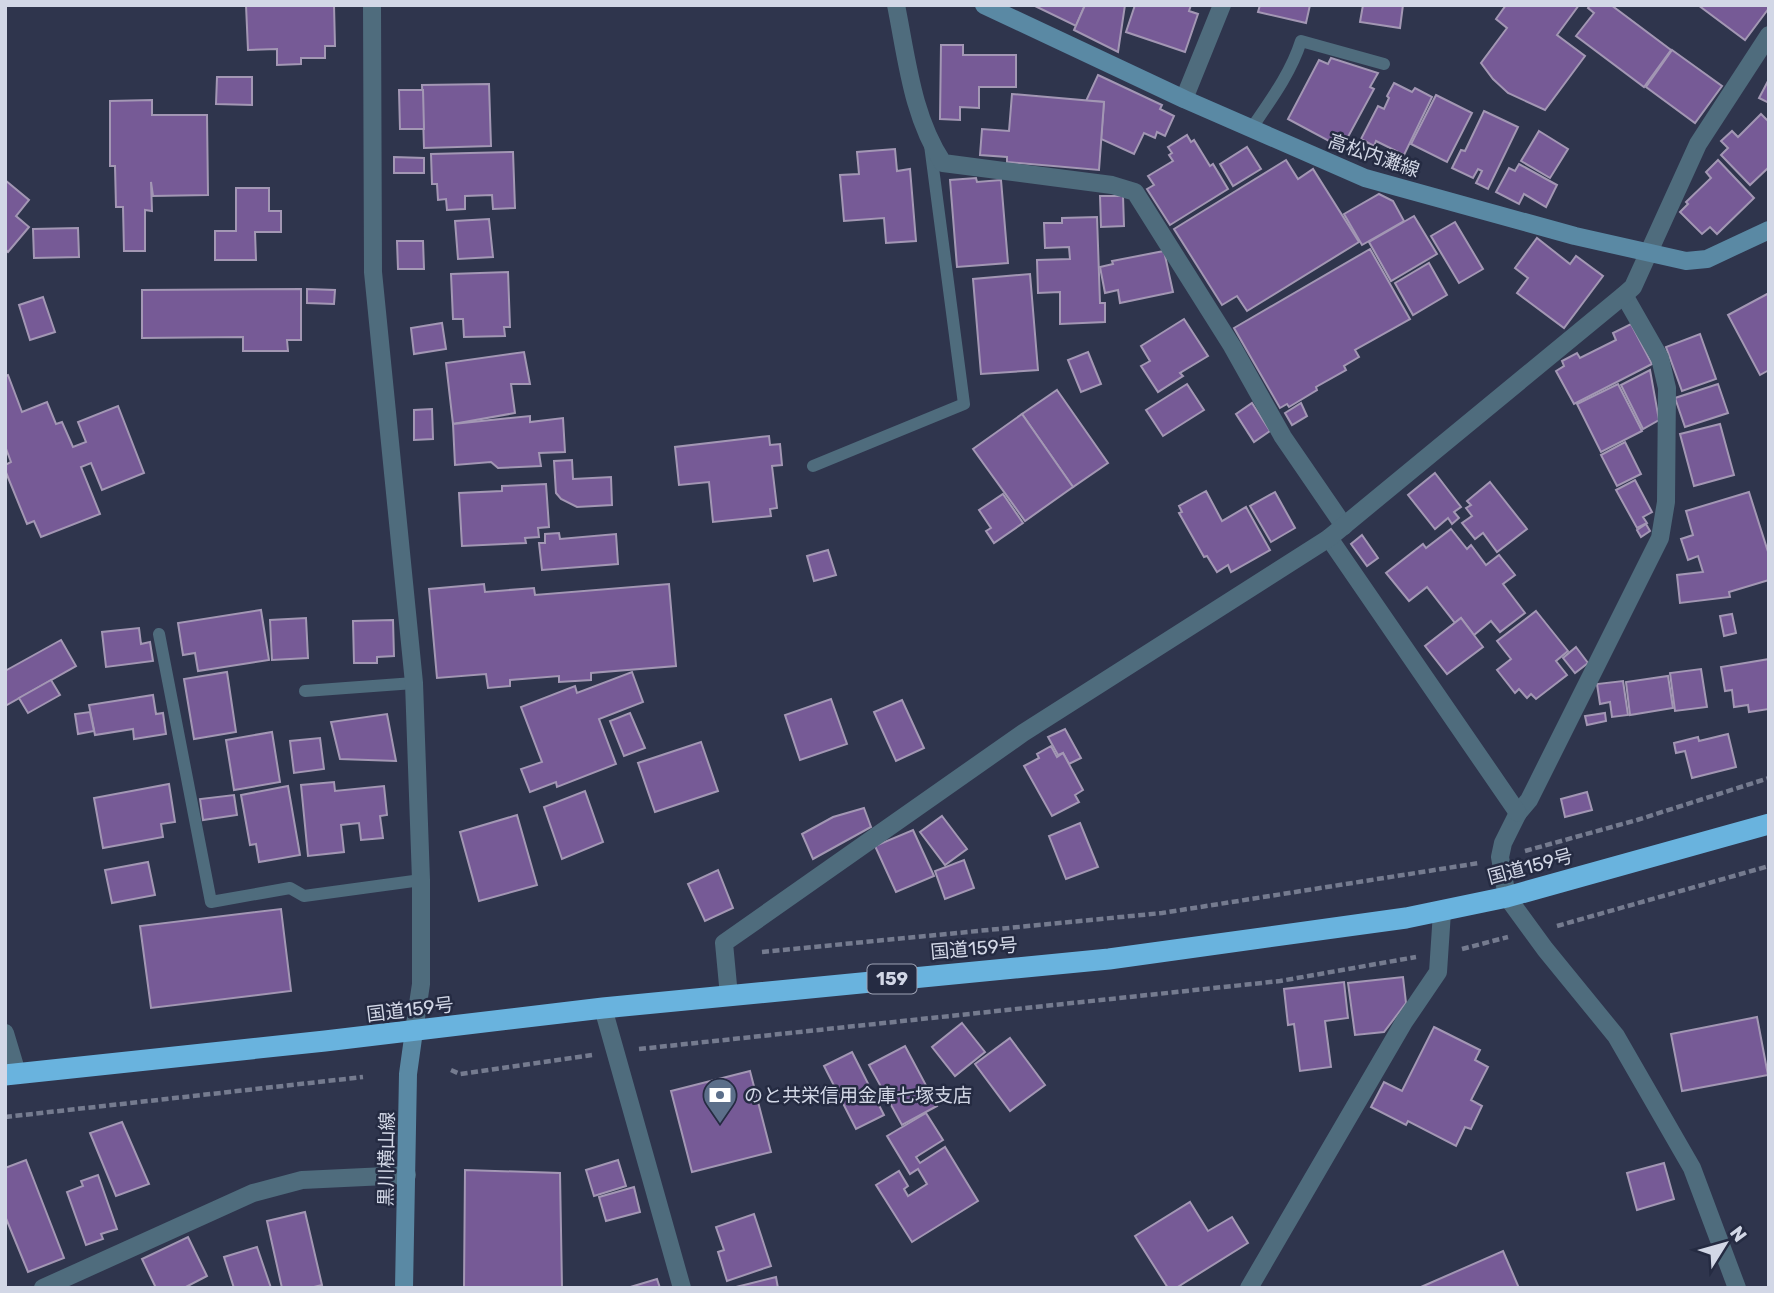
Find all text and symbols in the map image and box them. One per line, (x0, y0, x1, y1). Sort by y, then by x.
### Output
street label: 高松内灘線 (1325, 129, 1423, 182)
street label: 国道159号 (1485, 844, 1575, 889)
street label: 国道159号 (929, 933, 1019, 964)
road number: 159 (868, 964, 917, 994)
street label: 国道159号 (365, 993, 455, 1026)
bank icon: のと共栄信用金庫七塚支店 (701, 1076, 739, 1125)
place label: のと共栄信用金庫七塚支店 (744, 1084, 972, 1107)
street label: 黒川横山線 (374, 1111, 399, 1207)
north arrow (1690, 1209, 1760, 1279)
text: N (1725, 1222, 1751, 1246)

